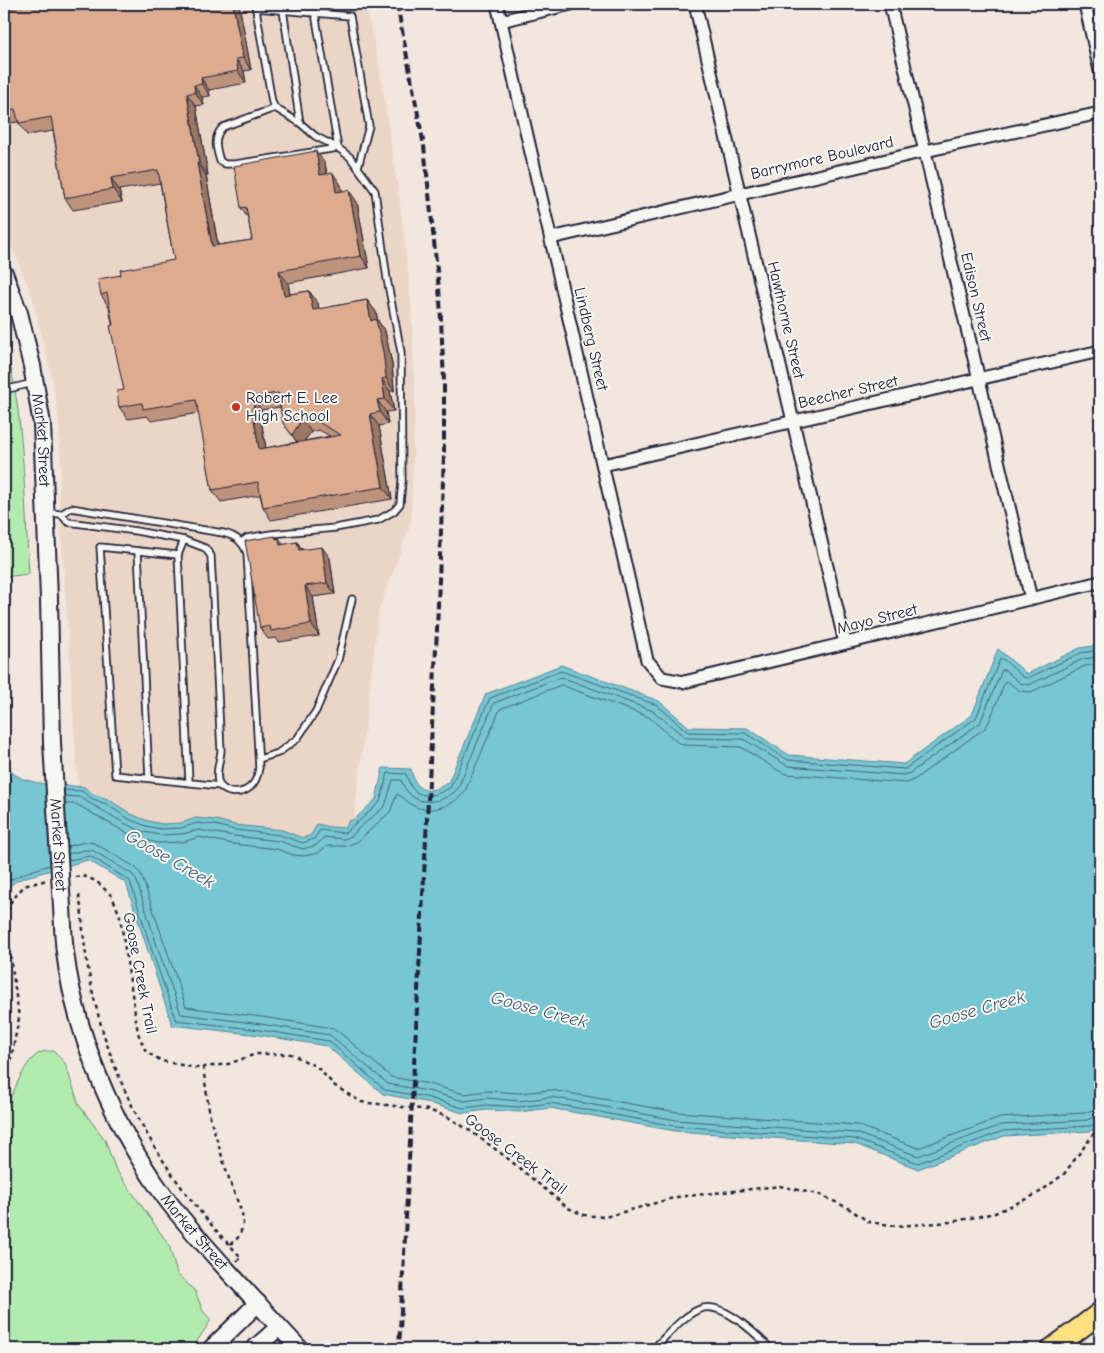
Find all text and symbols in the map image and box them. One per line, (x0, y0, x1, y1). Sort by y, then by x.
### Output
street label: Barrymore Boulevard (749, 133, 895, 183)
street label: Edison Street (957, 251, 995, 344)
street label: Hawthorne Street (764, 260, 808, 381)
street label: Lindberg Street (570, 286, 612, 393)
street label: Beecher Street (796, 372, 900, 412)
place label: Robert E. Lee High School (246, 389, 338, 425)
street label: Market Street (28, 392, 54, 487)
marker: Robert E. Lee High School (230, 401, 242, 413)
street label: Mayo Street (835, 600, 920, 638)
street label: Market Street (46, 798, 70, 892)
water label: Goose Creek (122, 825, 218, 893)
street label: Goose Creek Trail (119, 911, 161, 1035)
water label: Goose Creek (927, 986, 1028, 1034)
water label: Goose Creek (488, 987, 590, 1033)
street label: Goose Creek Trail (461, 1110, 571, 1198)
street label: Market Street (157, 1191, 232, 1274)

